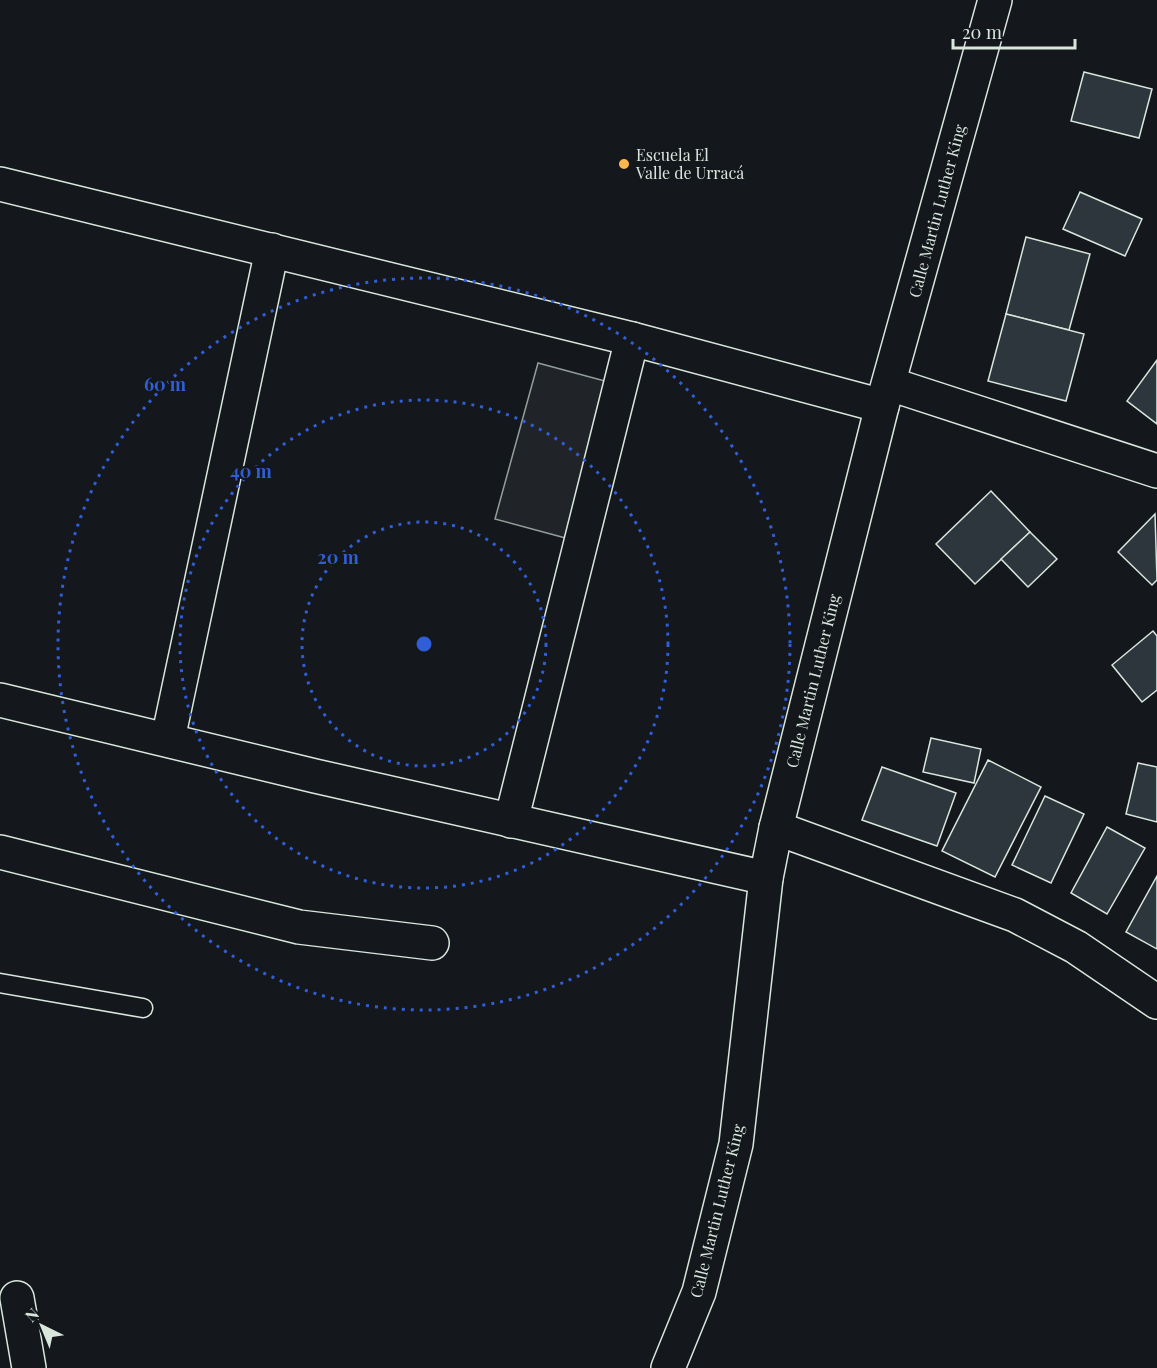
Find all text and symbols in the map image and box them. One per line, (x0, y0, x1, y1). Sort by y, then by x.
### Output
scale bar (953, 12, 1074, 50)
text: 20 m (962, 20, 1002, 44)
street label: Calle Martin Luther King (903, 121, 970, 300)
place label: Escuela El Valle de Urracá (635, 144, 744, 183)
marker: Escuela El Valle de Urracá (617, 157, 631, 171)
text: 60 m (144, 372, 187, 396)
text: 40 m (230, 459, 273, 483)
text: 20 m (317, 545, 359, 569)
street label: Calle Martin Luther King (781, 591, 844, 770)
centre of rings (414, 634, 434, 654)
street label: Calle Martin Luther King (685, 1121, 748, 1300)
north arrow (12, 1296, 72, 1356)
text: N (20, 1303, 43, 1326)

